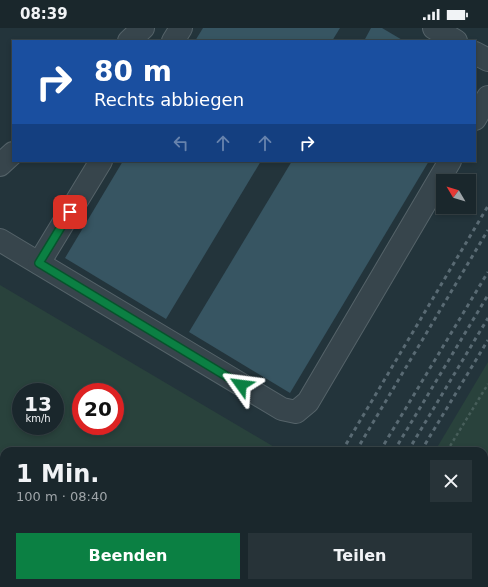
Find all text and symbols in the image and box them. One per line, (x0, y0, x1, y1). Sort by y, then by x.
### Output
text: 08:39 (20, 5, 68, 23)
text: 80 m (94, 55, 172, 88)
icon: right (28, 56, 80, 108)
text: Rechts abbiegen (94, 89, 244, 110)
icon: left (170, 132, 192, 154)
icon: ahead (212, 132, 234, 154)
icon: ahead (254, 132, 276, 154)
icon: right (296, 132, 318, 154)
north arrow (436, 174, 476, 214)
map controls (436, 174, 476, 214)
pin (53, 195, 87, 229)
icon: arrive (59, 201, 81, 223)
position arrow (220, 364, 262, 406)
speed limit sign: 20 (72, 383, 124, 435)
text: 13 (24, 392, 52, 416)
text: km/h (25, 413, 51, 424)
text: 1 Min. (16, 460, 99, 488)
button: close (430, 460, 472, 502)
text: 100 m · 08:40 (16, 489, 107, 504)
button: Beenden (16, 533, 240, 579)
button: Teilen (248, 533, 472, 579)

